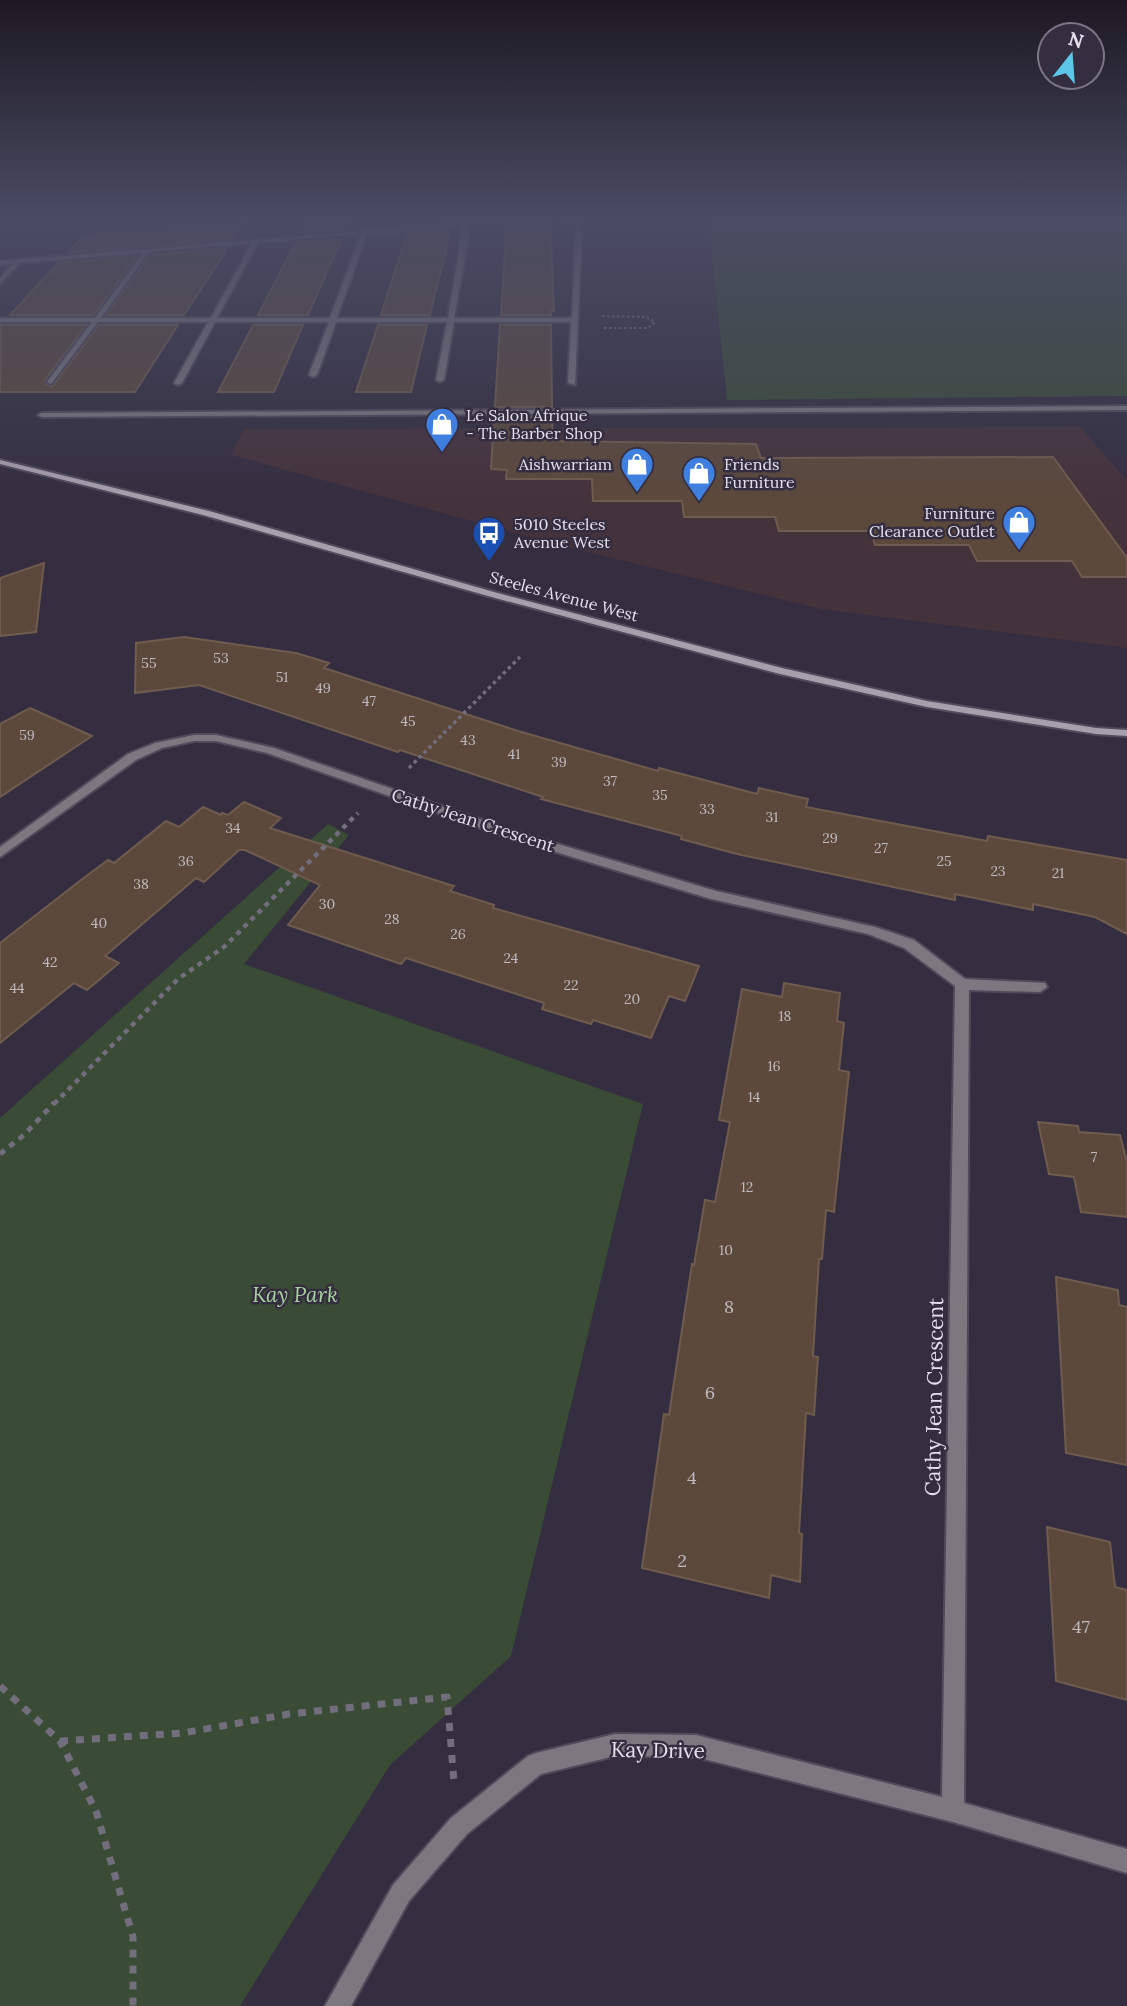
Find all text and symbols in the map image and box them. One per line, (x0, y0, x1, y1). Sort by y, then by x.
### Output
north arrow (1036, 21, 1106, 91)
text: N (1065, 26, 1087, 53)
shop icon: Le Salon Afrique - The Barber Shop (423, 405, 461, 454)
place label: Le Salon Afrique - The Barber Shop (466, 405, 603, 443)
shop icon: Aishwarriam (618, 445, 656, 494)
place label: Aishwarriam (518, 454, 612, 474)
shop icon: Friends Furniture (680, 454, 718, 503)
place label: Friends Furniture (724, 454, 795, 492)
place label: Furniture Clearance Outlet (869, 503, 996, 541)
shop icon: Furniture Clearance Outlet (1000, 503, 1038, 552)
bus stop icon: 5010 Steeles Avenue West (470, 514, 508, 563)
place label: 5010 Steeles Avenue West (513, 514, 611, 552)
street label: Steeles Avenue West (487, 567, 641, 626)
house number: 53 (213, 649, 229, 667)
house number: 55 (141, 654, 157, 672)
house number: 51 (276, 668, 288, 686)
house number: 49 (315, 679, 331, 697)
house number: 47 (362, 692, 377, 710)
house number: 45 (400, 712, 416, 730)
house number: 59 (19, 726, 35, 744)
house number: 43 (460, 731, 476, 749)
house number: 41 (508, 745, 520, 763)
house number: 39 (551, 753, 567, 771)
house number: 37 (603, 772, 618, 790)
street label: Cathy Jean Crescent (389, 783, 557, 857)
house number: 35 (652, 786, 668, 804)
house number: 33 (699, 800, 715, 818)
house number: 31 (766, 808, 778, 826)
house number: 34 (225, 819, 241, 837)
house number: 29 (822, 829, 838, 847)
house number: 27 (874, 839, 889, 857)
house number: 36 (178, 852, 194, 870)
house number: 25 (936, 852, 952, 870)
house number: 23 (990, 862, 1006, 880)
house number: 21 (1052, 864, 1064, 882)
house number: 38 (133, 875, 149, 893)
house number: 30 (319, 895, 335, 913)
house number: 28 (384, 910, 400, 928)
house number: 40 (91, 914, 107, 932)
house number: 26 (450, 925, 466, 943)
house number: 24 (504, 949, 519, 967)
house number: 42 (42, 953, 58, 971)
house number: 22 (563, 976, 579, 994)
house number: 44 (9, 979, 25, 997)
house number: 20 (624, 990, 640, 1008)
house number: 18 (779, 1007, 792, 1025)
house number: 16 (767, 1057, 781, 1075)
house number: 14 (748, 1088, 761, 1106)
house number: 7 (1091, 1148, 1098, 1166)
house number: 12 (741, 1178, 753, 1196)
house number: 10 (719, 1241, 733, 1259)
park label: Kay Park (252, 1281, 338, 1308)
house number: 8 (724, 1295, 734, 1318)
street label: Cathy Jean Crescent (919, 1297, 949, 1496)
house number: 6 (705, 1381, 715, 1404)
house number: 4 (687, 1466, 697, 1489)
house number: 2 (677, 1549, 687, 1572)
house number: 47 (1072, 1615, 1090, 1638)
street label: Kay Drive (611, 1736, 705, 1764)

